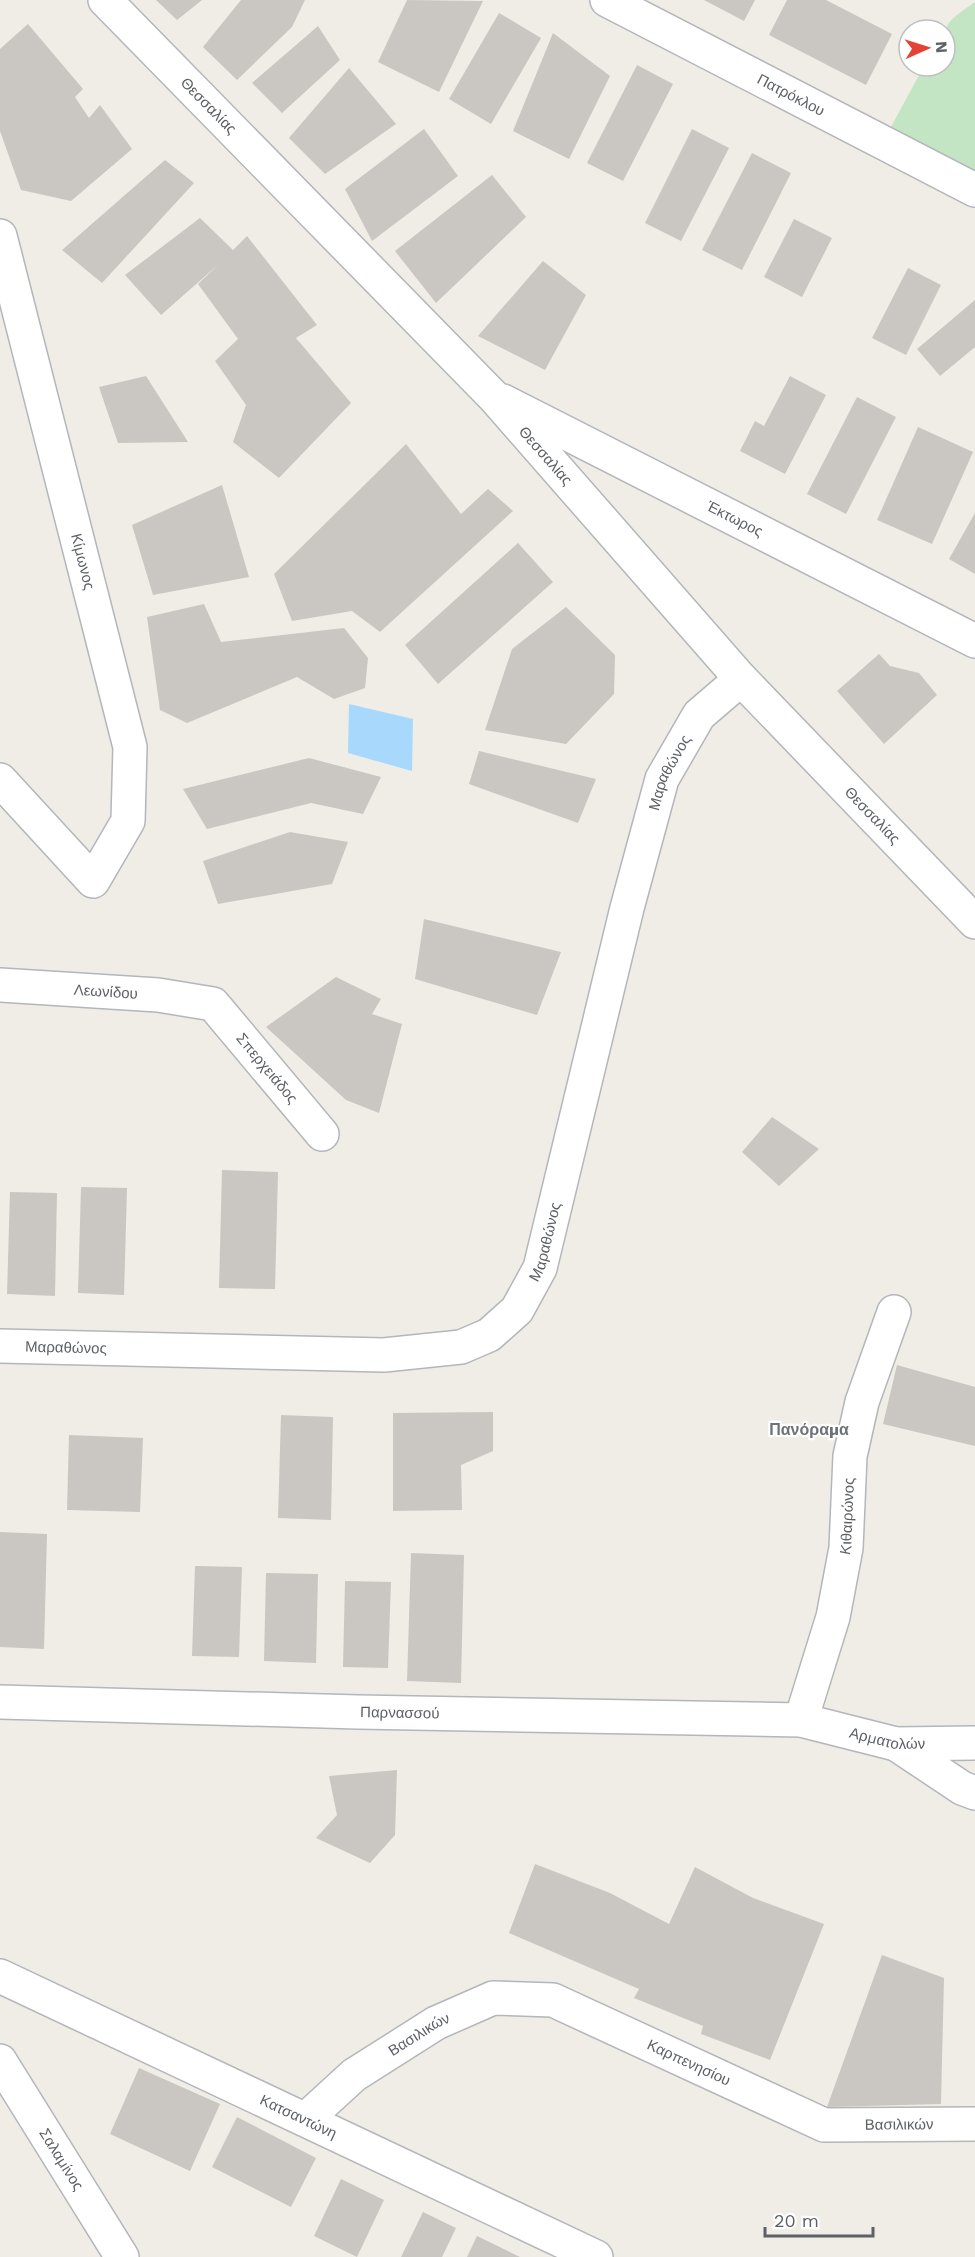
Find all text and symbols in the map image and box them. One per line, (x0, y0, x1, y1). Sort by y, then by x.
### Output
north arrow (897, 18, 957, 78)
text: N (932, 41, 951, 54)
street label: Πατρόκλου (754, 70, 828, 120)
street label: Θεσσαλίας (177, 74, 240, 138)
street label: Θεσσαλίας (515, 423, 576, 489)
street label: Έκτωρος (703, 497, 766, 541)
street label: Κίμωνος (67, 532, 99, 592)
street label: Μαραθώνος (645, 732, 694, 812)
street label: Θεσσαλίας (841, 783, 904, 848)
street label: Λεωνίδου (73, 981, 138, 1003)
street label: Σπερχειάδος (232, 1030, 301, 1107)
street label: Μαραθώνος (525, 1200, 565, 1285)
street label: Μαραθώνος (25, 1338, 107, 1357)
district label: Πανόραμα (769, 1420, 849, 1439)
street label: Κιθαιρώνος (836, 1477, 858, 1556)
street label: Παρνασσού (360, 1703, 440, 1722)
street label: Αρματολών (848, 1724, 925, 1753)
street label: Βασιλικών (385, 2009, 453, 2060)
street label: Καρπενησίου (644, 2036, 733, 2090)
street label: Κατσαντώνη (257, 2091, 340, 2143)
street label: Βασιλικών (865, 2115, 933, 2134)
street label: Σαλαμίνος (35, 2125, 87, 2194)
scale bar (765, 2200, 873, 2238)
text: 20 m (774, 2210, 819, 2231)

